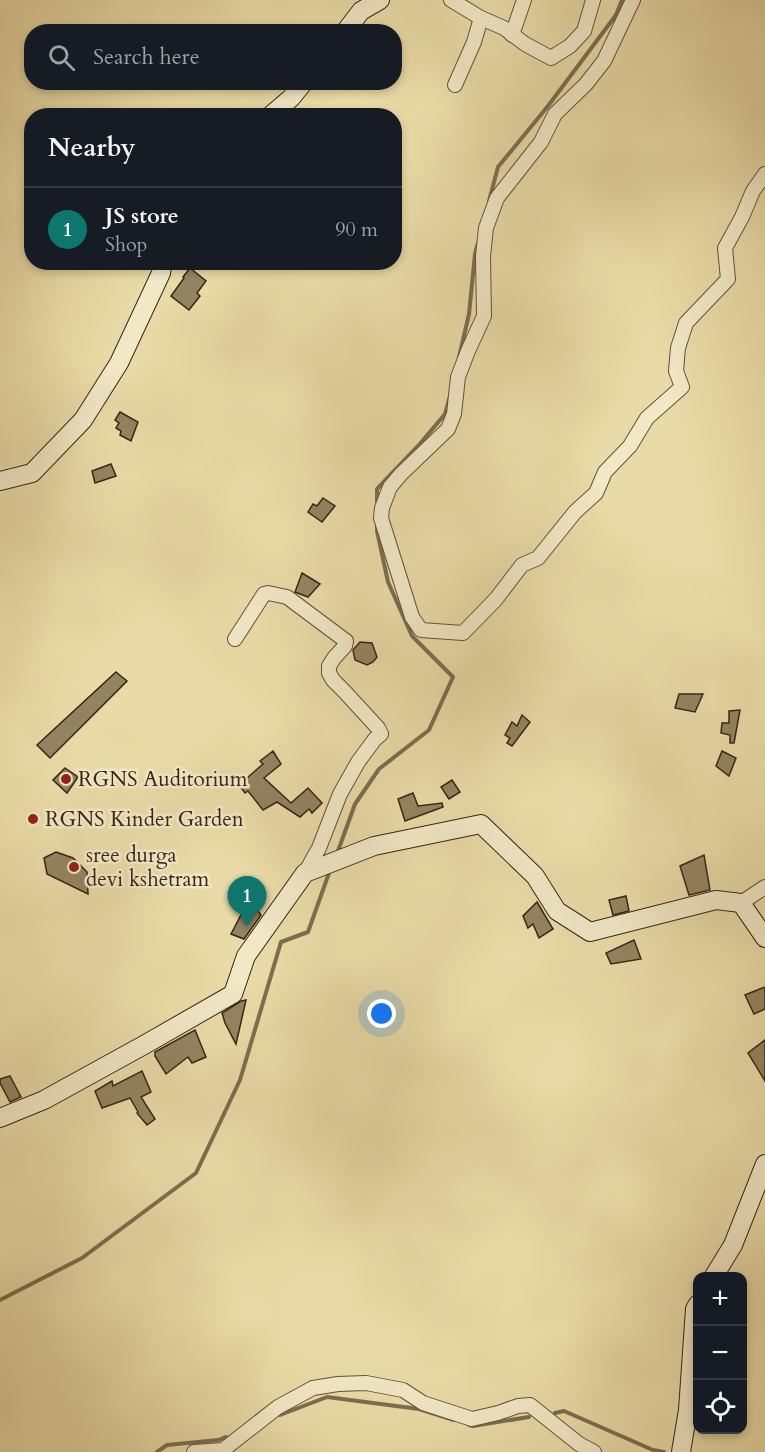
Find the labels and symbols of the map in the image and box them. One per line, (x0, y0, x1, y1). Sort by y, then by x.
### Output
place label: RGNS Auditorium (78, 765, 248, 794)
marker: RGNS Auditorium (59, 772, 73, 786)
place label: RGNS Kinder Garden (45, 805, 244, 834)
marker: RGNS Kinder Garden (26, 812, 40, 826)
place label: sree durga devi kshetram (86, 841, 210, 894)
marker: sree durga devi kshetram (67, 860, 81, 874)
pin: 1 (228, 876, 266, 926)
your location (367, 999, 396, 1028)

